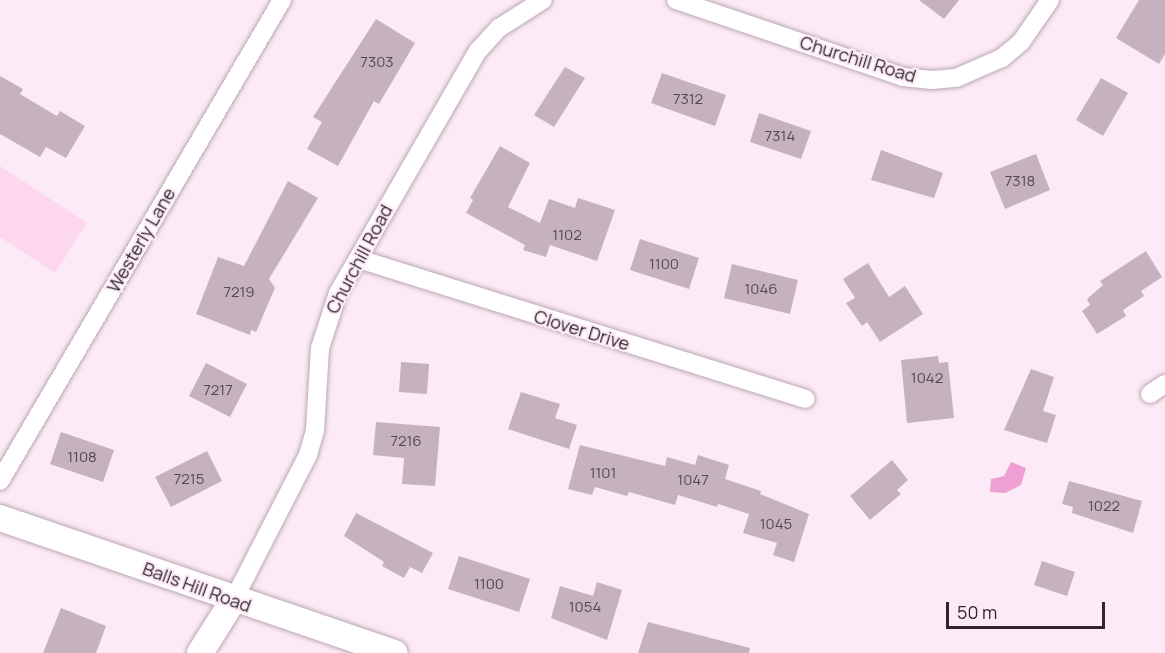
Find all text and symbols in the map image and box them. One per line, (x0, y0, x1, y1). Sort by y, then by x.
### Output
street label: Churchill Road (797, 31, 919, 87)
house number: 7303 (360, 53, 394, 71)
house number: 7312 (673, 90, 703, 108)
house number: 7314 (765, 127, 795, 145)
house number: 7318 (1005, 172, 1035, 190)
street label: Westerly Lane (102, 184, 180, 296)
street label: Churchill Road (321, 201, 397, 317)
house number: 1102 (552, 226, 582, 244)
house number: 1100 (649, 255, 679, 273)
house number: 1046 (744, 280, 778, 298)
house number: 7219 (223, 283, 255, 301)
street label: Clover Drive (532, 305, 632, 355)
house number: 1042 (911, 369, 943, 387)
house number: 7217 (203, 381, 233, 399)
house number: 7216 (390, 432, 422, 450)
house number: 1108 (67, 448, 97, 466)
house number: 1101 (590, 464, 616, 482)
house number: 7215 (174, 470, 204, 488)
house number: 1047 (677, 471, 709, 489)
house number: 1022 (1088, 497, 1120, 515)
house number: 1045 (760, 515, 792, 533)
street label: Balls Hill Road (140, 557, 254, 617)
house number: 1100 (474, 575, 504, 593)
scale bar (949, 590, 1108, 628)
house number: 1054 (569, 598, 601, 616)
text: 50 m (957, 600, 997, 624)

